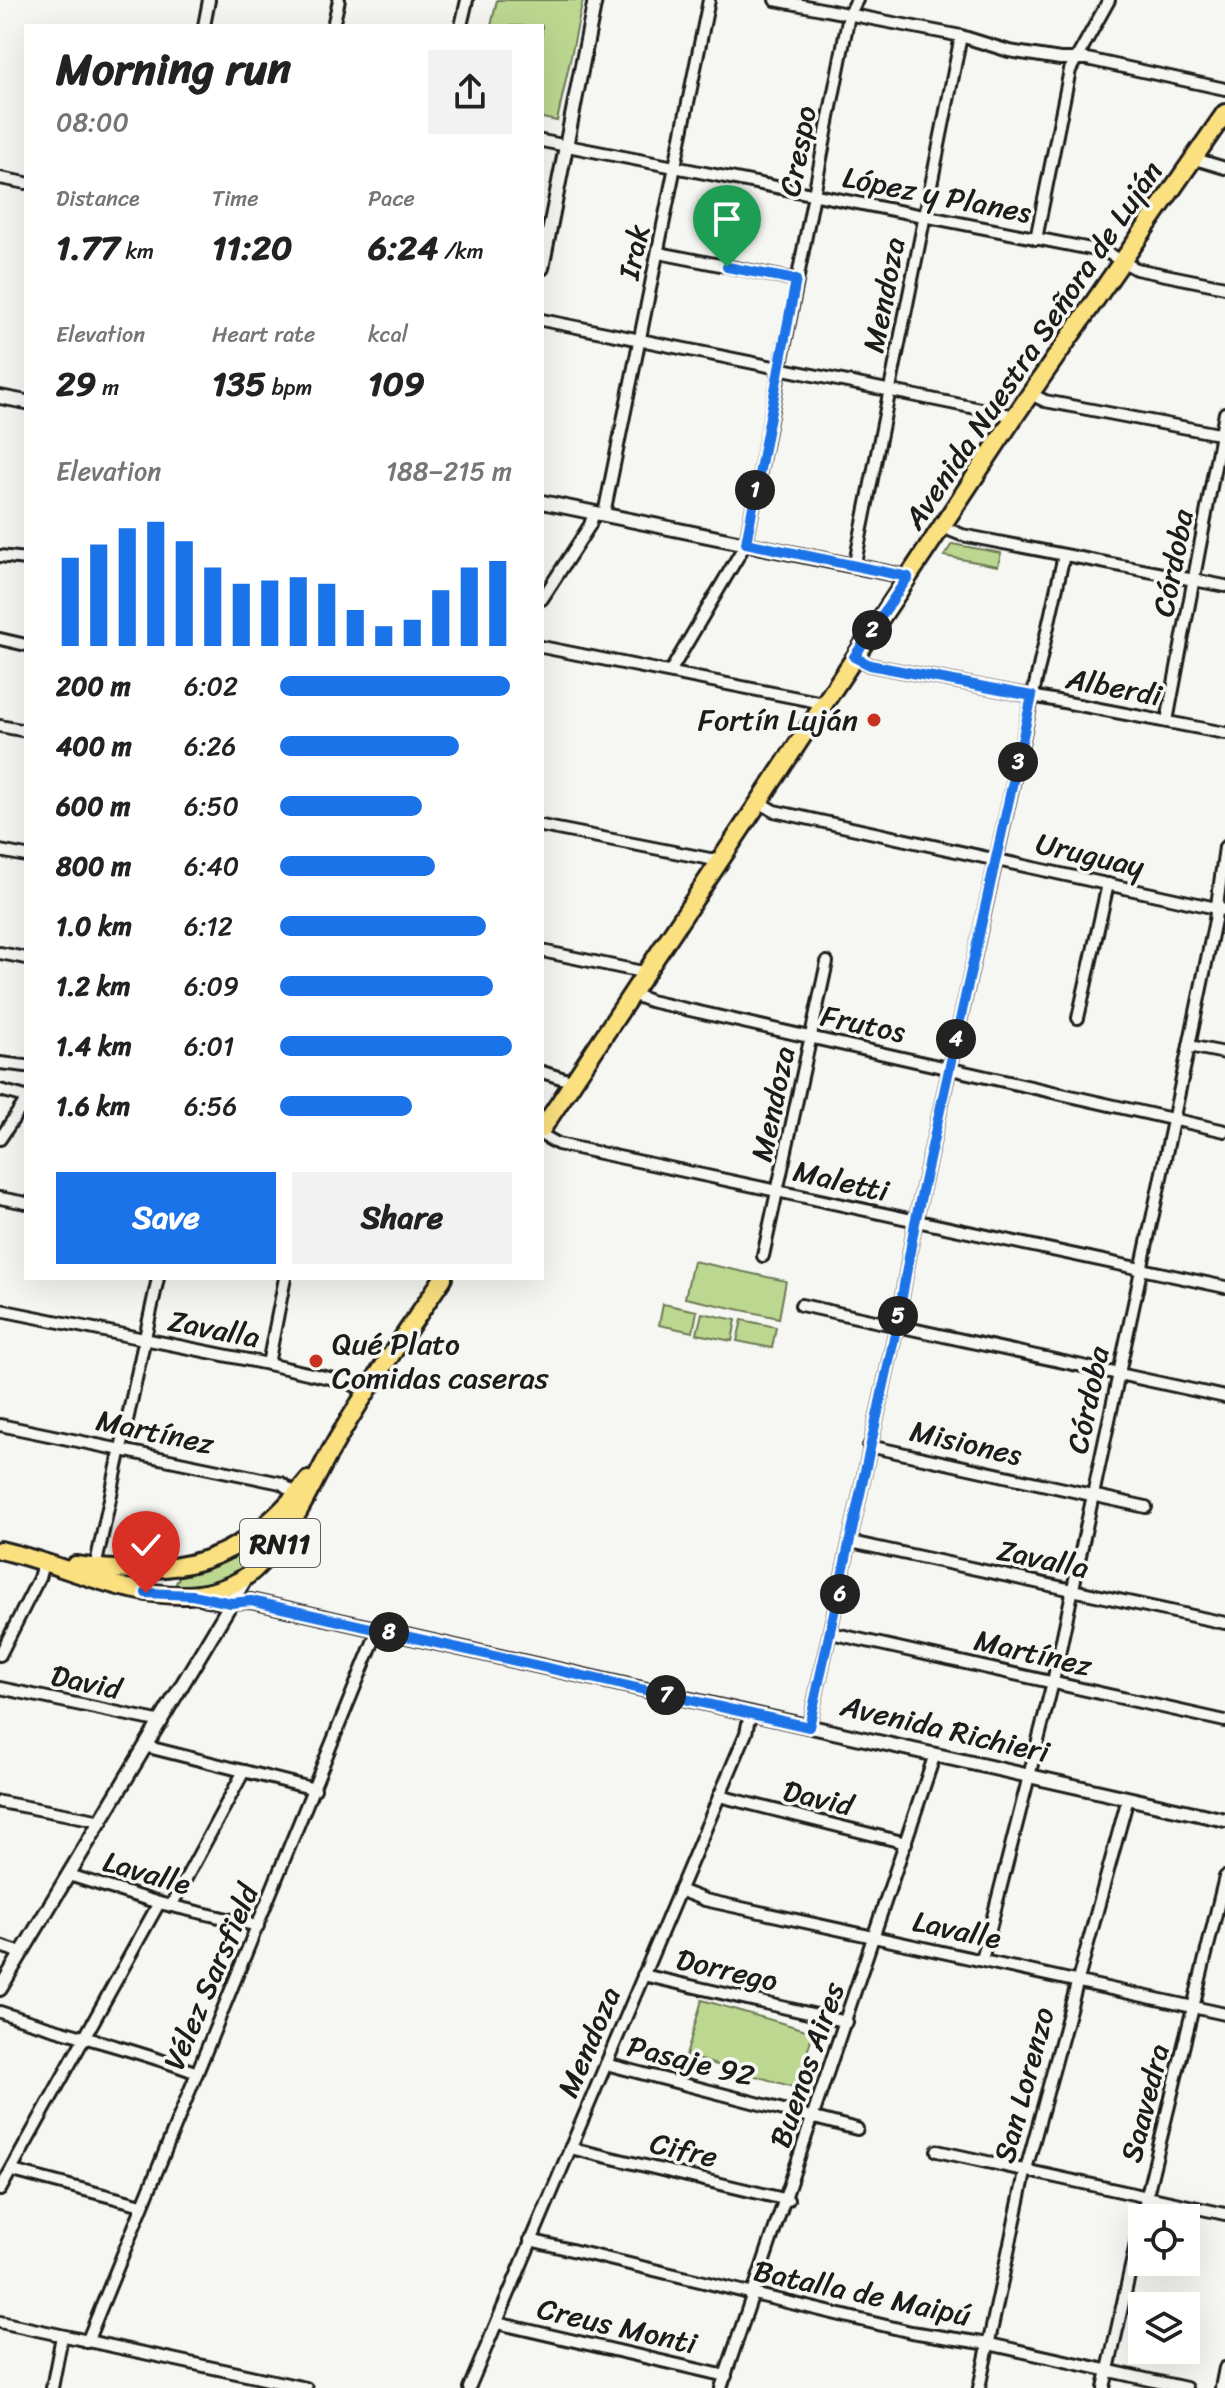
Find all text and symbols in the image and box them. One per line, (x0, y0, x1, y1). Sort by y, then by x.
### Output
text: Morning run (56, 30, 291, 108)
button: share (428, 50, 512, 134)
text: 08:00 (56, 99, 129, 145)
street label: Crespo (763, 101, 833, 201)
street label: Avenida Nuestra Señora de Luján (888, 149, 1177, 542)
street label: López y Planes (838, 150, 1037, 240)
text: Distance (56, 179, 140, 218)
text: Time (212, 179, 259, 218)
text: Pace (368, 179, 415, 218)
pin (693, 185, 761, 267)
icon: arrive (705, 197, 749, 241)
text: 1.77 (56, 218, 120, 278)
text: 11:20 (212, 218, 293, 278)
text: 6:24 (368, 218, 438, 278)
street label: Irak (602, 219, 666, 286)
text: km (120, 232, 154, 271)
text: /km (438, 232, 484, 271)
street label: Mendoza (846, 233, 922, 357)
text: Elevation (56, 315, 145, 354)
text: Heart rate (212, 315, 315, 354)
text: kcal (368, 315, 408, 354)
text: 29 (56, 354, 97, 414)
text: 135 (212, 354, 266, 414)
text: 109 (368, 354, 425, 414)
text: m (97, 368, 119, 407)
text: bpm (266, 368, 312, 407)
text: Elevation (56, 448, 161, 494)
text: 188–215 m (386, 448, 512, 494)
pin: 1 (735, 470, 775, 510)
text: 1 (750, 470, 760, 509)
street label: Córdoba (1136, 504, 1210, 621)
pin: 2 (852, 610, 892, 650)
text: 2 (866, 610, 878, 649)
street label: Alberdi (1061, 651, 1168, 723)
text: 200 m (56, 663, 131, 709)
text: 6:02 (184, 663, 238, 709)
place label: Fortín Luján (698, 693, 858, 747)
marker: Fortín Luján (865, 711, 883, 729)
text: 400 m (56, 723, 132, 769)
text: 6:26 (184, 723, 236, 769)
pin: 3 (998, 742, 1038, 782)
text: 3 (1012, 742, 1024, 781)
text: 600 m (56, 783, 130, 829)
text: 6:50 (184, 783, 239, 829)
street label: Uruguay (1030, 816, 1150, 894)
text: 800 m (56, 843, 131, 889)
text: 6:40 (184, 843, 239, 889)
text: 1.0 km (56, 903, 132, 949)
text: 6:12 (184, 903, 233, 949)
text: 1.2 km (56, 963, 131, 1009)
text: 6:09 (184, 963, 239, 1009)
street label: Frutos (816, 989, 911, 1059)
pin: 4 (936, 1019, 976, 1059)
text: 4 (949, 1019, 963, 1058)
text: 1.4 km (56, 1023, 132, 1069)
text: 6:01 (184, 1023, 234, 1069)
street label: Mendoza (734, 1041, 812, 1167)
text: 1.6 km (56, 1083, 130, 1129)
text: 6:56 (184, 1083, 237, 1129)
street label: Maletti (788, 1144, 895, 1218)
button: Save (56, 1172, 276, 1264)
button: Share (292, 1172, 512, 1264)
street label: Zavalla (163, 1294, 265, 1364)
pin: 5 (878, 1296, 918, 1336)
text: 5 (891, 1296, 905, 1335)
place label: Qué Plato Comidas caseras (332, 1317, 549, 1405)
street label: Córdoba (1050, 1340, 1126, 1459)
marker: Qué Plato Comidas caseras (307, 1352, 325, 1370)
street label: Martínez (91, 1393, 220, 1471)
street label: Misiones (905, 1404, 1028, 1482)
pin (112, 1511, 180, 1593)
road number: RN11 (240, 1519, 320, 1567)
icon: check (124, 1523, 168, 1567)
street label: Zavalla (992, 1523, 1094, 1595)
pin: 6 (820, 1574, 860, 1614)
text: 6 (834, 1574, 846, 1613)
pin: 8 (369, 1612, 409, 1652)
text: 8 (382, 1612, 396, 1651)
street label: Martínez (969, 1613, 1098, 1693)
street label: David (46, 1648, 128, 1716)
pin: 7 (646, 1675, 686, 1715)
text: 7 (660, 1675, 672, 1714)
street label: Avenida Richieri (834, 1679, 1056, 1780)
street label: David (777, 1764, 861, 1833)
street label: Lavalle (97, 1835, 197, 1911)
street label: Vélez Sarsfield (147, 1873, 275, 2079)
street label: Lavalle (908, 1894, 1006, 1966)
street label: Dorrego (671, 1932, 783, 2008)
street label: Buenos Aires (753, 1974, 861, 2155)
street label: Mendoza (541, 1978, 637, 2106)
street label: San Lorenzo (977, 2001, 1071, 2169)
street label: Pasaje 92 (621, 2019, 761, 2103)
street label: Saavedra (1104, 2038, 1186, 2168)
street label: Cifre (645, 2116, 723, 2184)
map controls (1128, 2204, 1200, 2364)
button: locate (1128, 2204, 1200, 2276)
street label: Batalla de Maipú (748, 2244, 977, 2343)
street label: Creus Monti (532, 2281, 704, 2371)
button: layers (1128, 2292, 1200, 2364)

